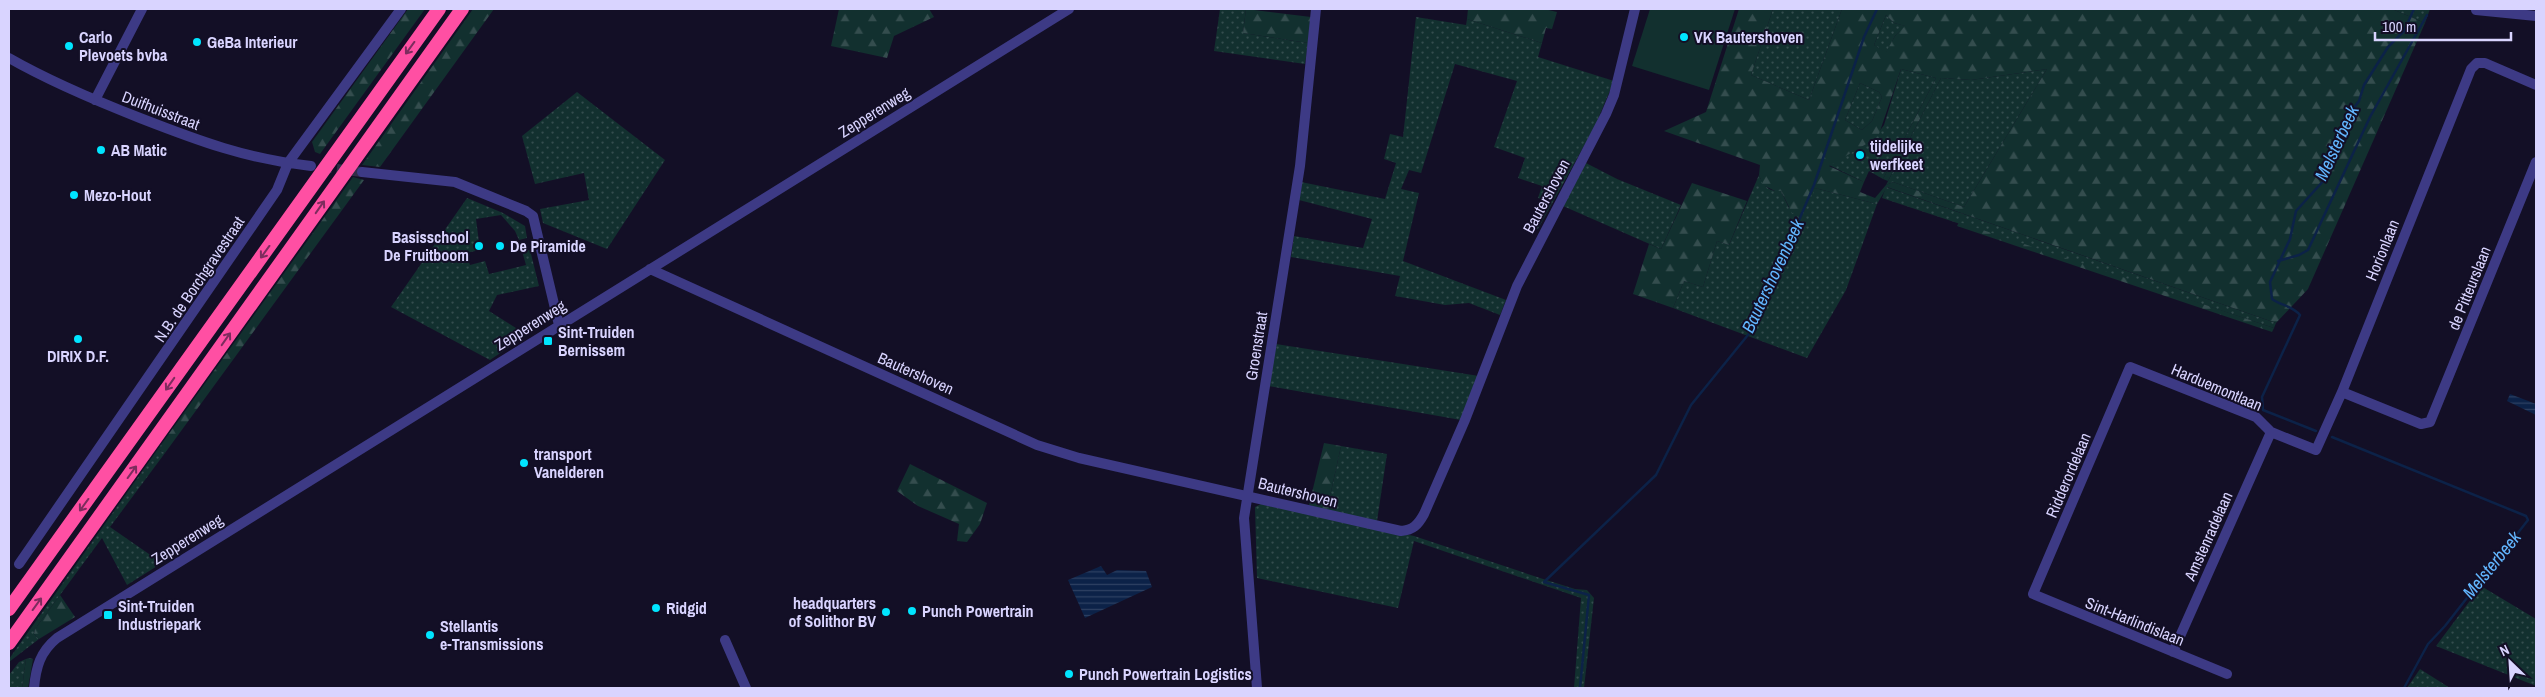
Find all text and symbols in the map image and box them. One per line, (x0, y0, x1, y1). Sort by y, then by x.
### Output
scale bar (2375, 10, 2511, 42)
text: 100 m (2382, 16, 2416, 37)
place label: Carlo Plevoets bvba (79, 26, 168, 66)
place label: VK Bautershoven (1694, 26, 1803, 48)
place label: GeBa Interieur (207, 31, 298, 53)
marker: VK Bautershoven (1678, 31, 1690, 43)
marker: GeBa Interieur (191, 36, 203, 48)
marker: Carlo Plevoets bvba (63, 40, 75, 52)
one-way arrow (405, 41, 415, 55)
street label: Zepperenweg (834, 81, 914, 143)
street label: Duifhuisstraat (119, 85, 203, 135)
water label: Melsterbeek (2308, 101, 2365, 185)
place label: tijdelijke werfkeet (1870, 135, 1924, 175)
place label: AB Matic (111, 139, 167, 161)
marker: AB Matic (95, 144, 107, 156)
marker: tijdelijke werfkeet (1854, 149, 1866, 161)
street label: Bautershoven (1517, 155, 1575, 237)
place label: Mezo-Hout (84, 184, 152, 206)
marker: Mezo-Hout (68, 189, 80, 201)
one-way arrow (315, 200, 325, 214)
street label: N.B. de Borchgravestraat (149, 211, 250, 346)
water label: Bautershovenbeek (1735, 214, 1810, 337)
street label: Horionlaan (2360, 216, 2404, 284)
place label: Basisschool De Fruitboom (384, 226, 469, 266)
place label: De Piramide (510, 235, 586, 257)
marker: Basisschool De Fruitboom (473, 240, 485, 252)
marker: De Piramide (494, 240, 506, 252)
street label: de Pitteurslaan (2442, 243, 2496, 333)
one-way arrow (260, 244, 270, 258)
street label: Zepperenweg (490, 294, 570, 356)
street label: Groenstraat (1240, 310, 1272, 382)
place label: Sint-Truiden Bernissem (558, 321, 635, 361)
one-way arrow (221, 332, 231, 346)
marker: DIRIX D.F. (72, 333, 84, 345)
marker: Sint-Truiden Bernissem (542, 335, 554, 347)
place label: DIRIX D.F. (47, 345, 109, 367)
street label: Bautershoven (875, 346, 957, 400)
street label: Harduemontlaan (2168, 358, 2266, 416)
one-way arrow (165, 377, 175, 391)
street label: Ridderordelaan (2040, 429, 2096, 521)
place label: transport Vanelderen (534, 443, 604, 483)
marker: transport Vanelderen (518, 457, 530, 469)
one-way arrow (126, 465, 137, 479)
street label: Bautershoven (1256, 472, 1340, 512)
street label: Amstenradelaan (2178, 488, 2237, 585)
one-way arrow (79, 498, 89, 512)
street label: Zepperenweg (147, 508, 227, 570)
water label: Melsterbeek (2457, 525, 2527, 604)
street label: Sint-Harlindislaan (2082, 591, 2188, 651)
place label: headquarters of Solithor BV (789, 592, 876, 632)
place label: Sint-Truiden Industriepark (118, 595, 202, 635)
one-way arrow (32, 597, 42, 611)
place label: Ridgid (666, 597, 707, 619)
place label: Punch Powertrain (922, 600, 1034, 622)
marker: Ridgid (650, 602, 662, 614)
marker: Punch Powertrain (906, 605, 918, 617)
marker: headquarters of Solithor BV (880, 606, 892, 618)
marker: Sint-Truiden Industriepark (102, 609, 114, 621)
place label: Stellantis e-Transmissions (440, 615, 544, 655)
marker: Stellantis e-Transmissions (424, 629, 436, 641)
north arrow (2485, 637, 2535, 687)
text: N (2497, 640, 2512, 660)
place label: Punch Powertrain Logistics (1079, 663, 1252, 685)
marker: Punch Powertrain Logistics (1063, 668, 1075, 680)

